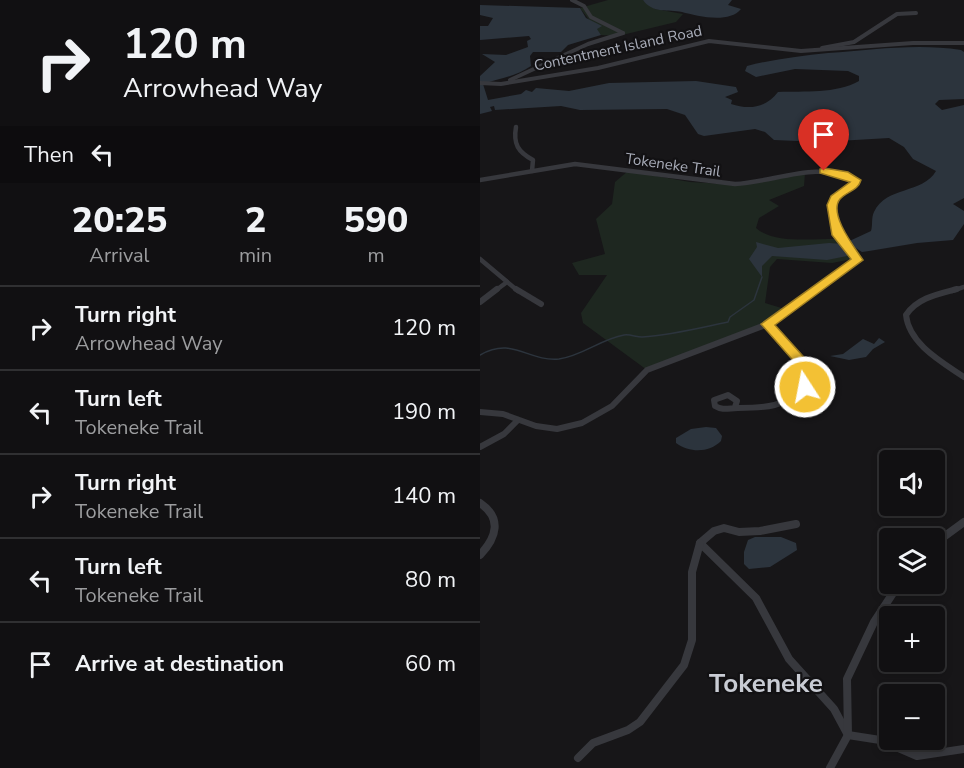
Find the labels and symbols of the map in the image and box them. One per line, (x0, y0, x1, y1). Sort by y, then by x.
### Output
street label: Contentment Island Road (532, 20, 704, 76)
pin (798, 109, 849, 171)
street label: Tokeneke Trail (624, 148, 723, 182)
position arrow (773, 355, 837, 419)
district label: Tokeneke (709, 666, 823, 701)

